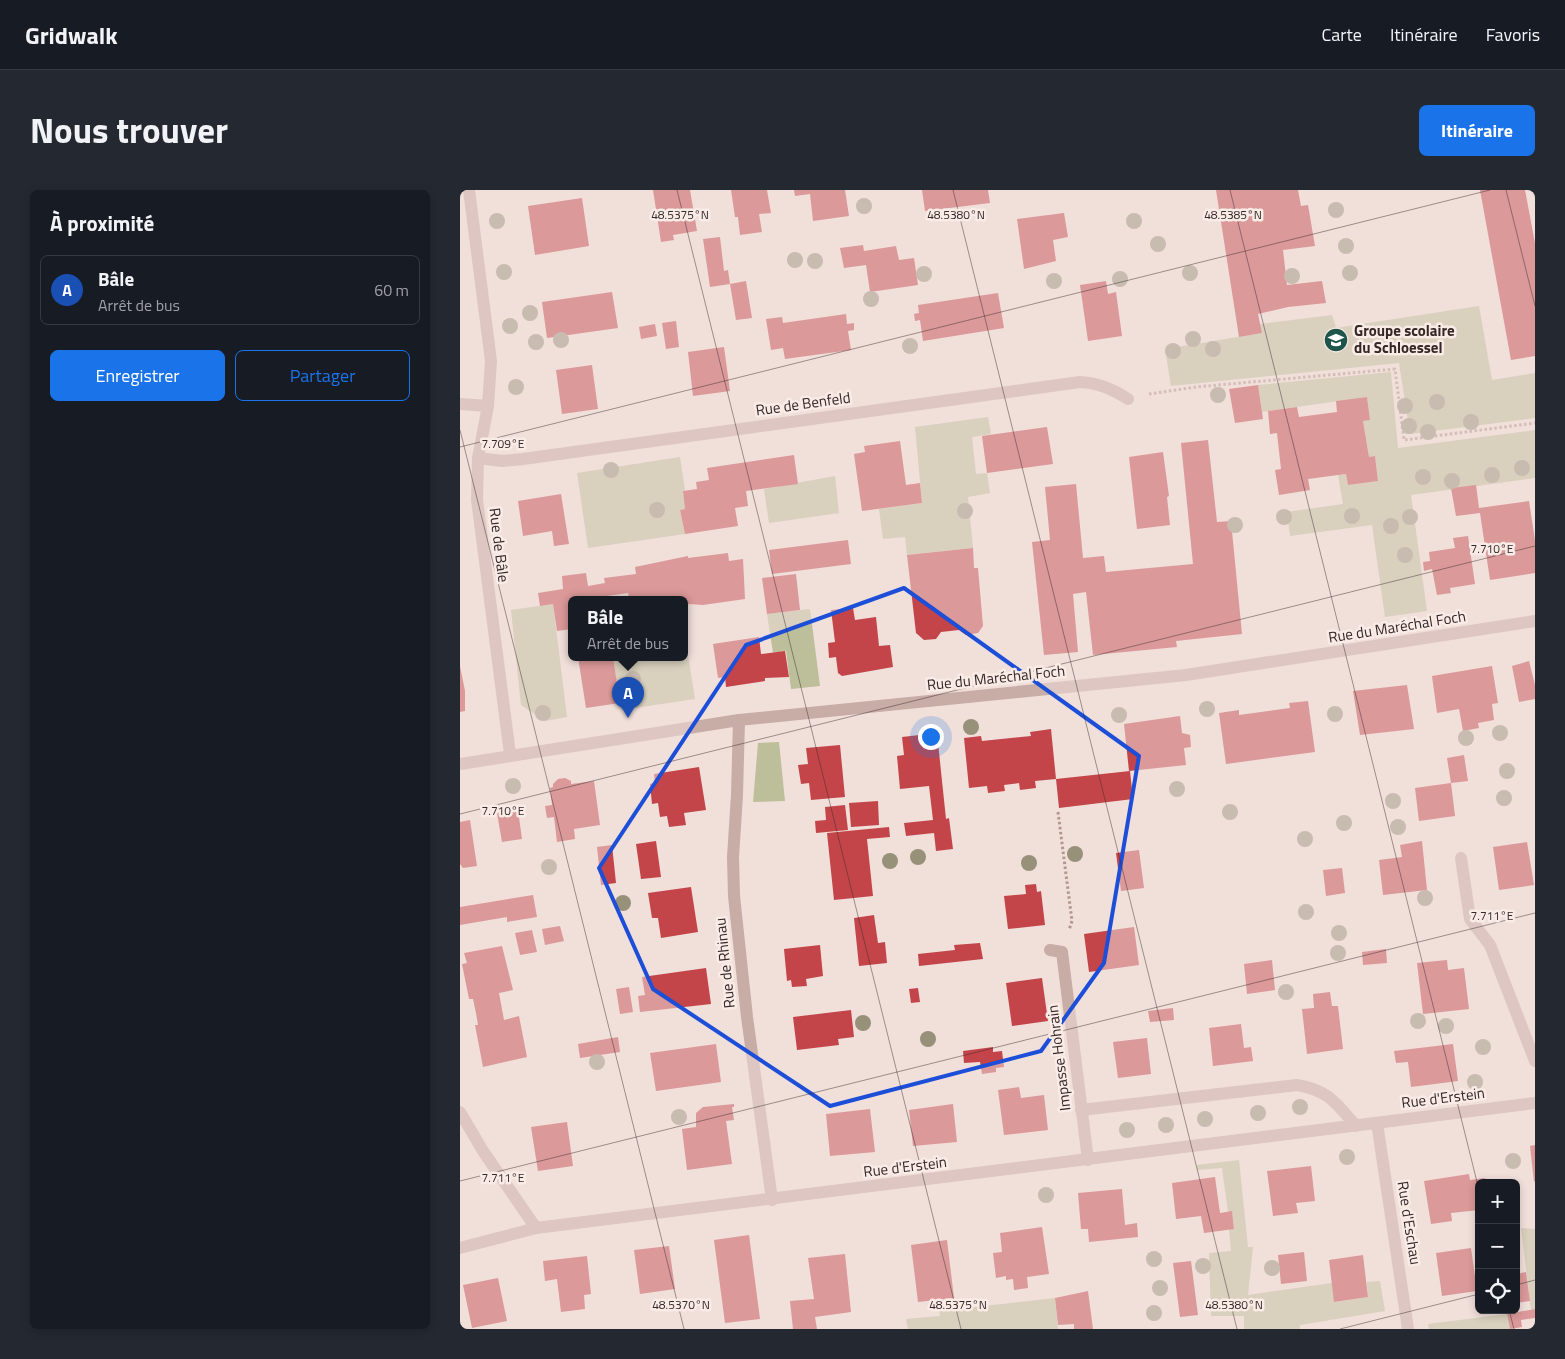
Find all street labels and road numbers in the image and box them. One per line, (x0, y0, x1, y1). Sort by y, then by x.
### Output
street label: Rue de Benfeld (754, 385, 852, 422)
street label: Rue de Bâle (484, 506, 515, 583)
street label: Rue du Maréchal Foch (1326, 604, 1467, 649)
street label: Rue du Maréchal Foch (926, 659, 1066, 696)
street label: Rue de Rhinau (708, 917, 741, 1009)
street label: Impasse Hohrain (1041, 1004, 1076, 1112)
street label: Rue d'Erstein (1400, 1081, 1486, 1114)
street label: Rue d'Erstein (862, 1150, 948, 1183)
street label: Rue d'Eschau (1392, 1179, 1427, 1266)

